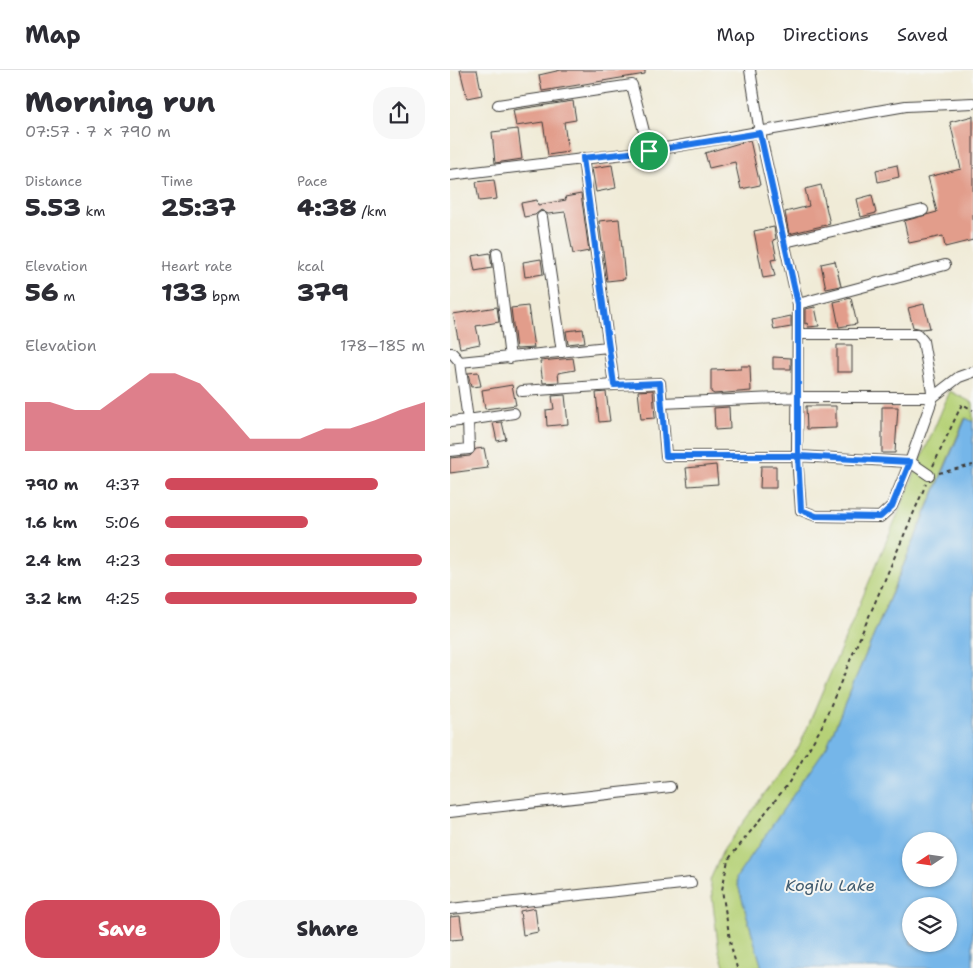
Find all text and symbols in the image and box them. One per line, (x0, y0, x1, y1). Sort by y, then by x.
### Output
text: Map (25, 19, 81, 51)
text: Map (717, 23, 755, 47)
text: Directions (783, 23, 869, 47)
text: Saved (897, 23, 948, 47)
text: Morning run (25, 83, 215, 121)
button: share (373, 87, 425, 139)
text: 07:57 · 7 × 790 m (25, 121, 171, 142)
pin (628, 130, 670, 172)
icon: arrive (635, 137, 663, 165)
text: Distance (25, 172, 82, 190)
text: Time (161, 172, 193, 190)
text: Pace (297, 172, 328, 190)
text: 5.53 (25, 190, 81, 224)
text: 25:37 (161, 190, 236, 224)
text: 4:38 (297, 190, 357, 224)
text: km (81, 202, 105, 220)
text: /km (357, 202, 387, 220)
text: Elevation (25, 257, 88, 275)
text: Heart rate (161, 257, 232, 275)
text: kcal (297, 257, 324, 275)
text: 56 (25, 275, 58, 309)
text: 133 (161, 275, 207, 309)
text: 379 (297, 275, 349, 309)
text: m (58, 287, 75, 305)
text: bpm (207, 287, 240, 305)
text: Elevation (25, 335, 97, 356)
text: 178–185 m (340, 335, 425, 356)
text: 790 m (25, 474, 78, 495)
text: 4:37 (105, 474, 140, 495)
text: 1.6 km (25, 512, 77, 533)
text: 5:06 (105, 512, 140, 533)
text: 2.4 km (25, 550, 81, 571)
text: 4:23 (105, 550, 141, 571)
text: 3.2 km (25, 588, 82, 609)
text: 4:25 (105, 588, 140, 609)
north arrow (902, 832, 958, 888)
map controls (902, 832, 957, 952)
water label: Kogilu Lake (785, 875, 875, 896)
button: layers (902, 897, 957, 952)
button: Save (25, 900, 220, 958)
button: Share (230, 900, 425, 958)

